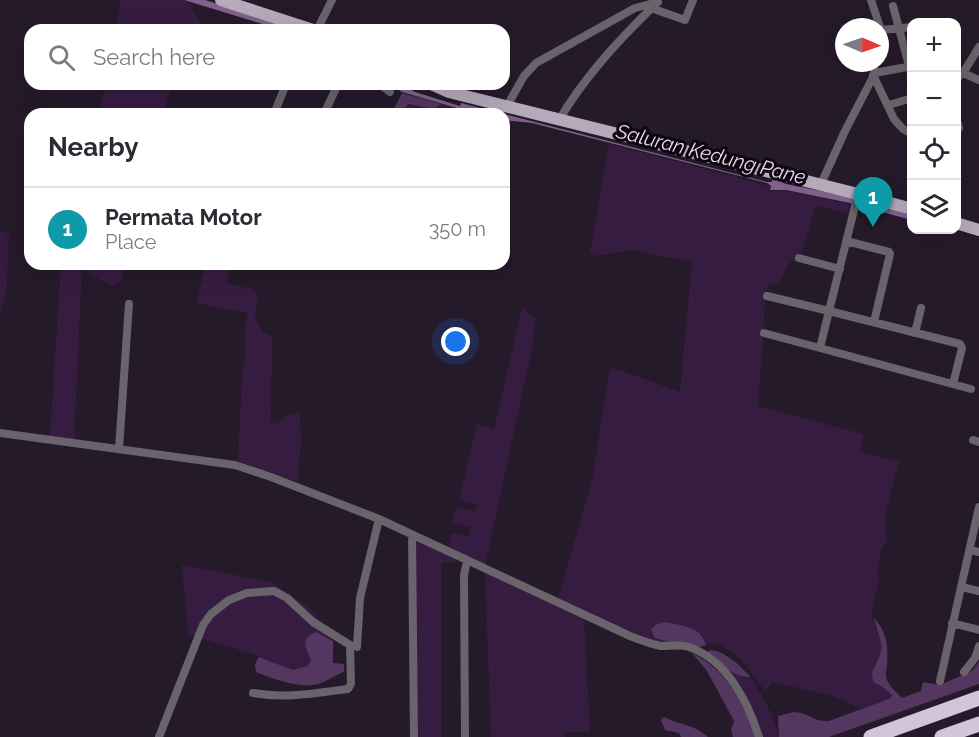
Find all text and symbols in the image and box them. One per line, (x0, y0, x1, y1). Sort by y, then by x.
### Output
north arrow (835, 18, 889, 72)
map controls (907, 18, 961, 234)
button: + (907, 18, 961, 72)
search box (24, 24, 510, 90)
icon: search (45, 41, 78, 74)
text: Search here (93, 44, 215, 70)
button: − (907, 72, 961, 126)
water label: Saluran Kedung Pane (613, 119, 809, 189)
button: locate (907, 126, 961, 180)
text: Nearby (48, 132, 138, 162)
pin: 1 (854, 178, 892, 227)
button: layers (907, 180, 961, 234)
text: Permata Motor (105, 204, 262, 230)
text: 1 (63, 217, 72, 241)
text: 350 m (429, 217, 486, 241)
text: Place (105, 230, 156, 254)
your location (441, 327, 470, 356)

